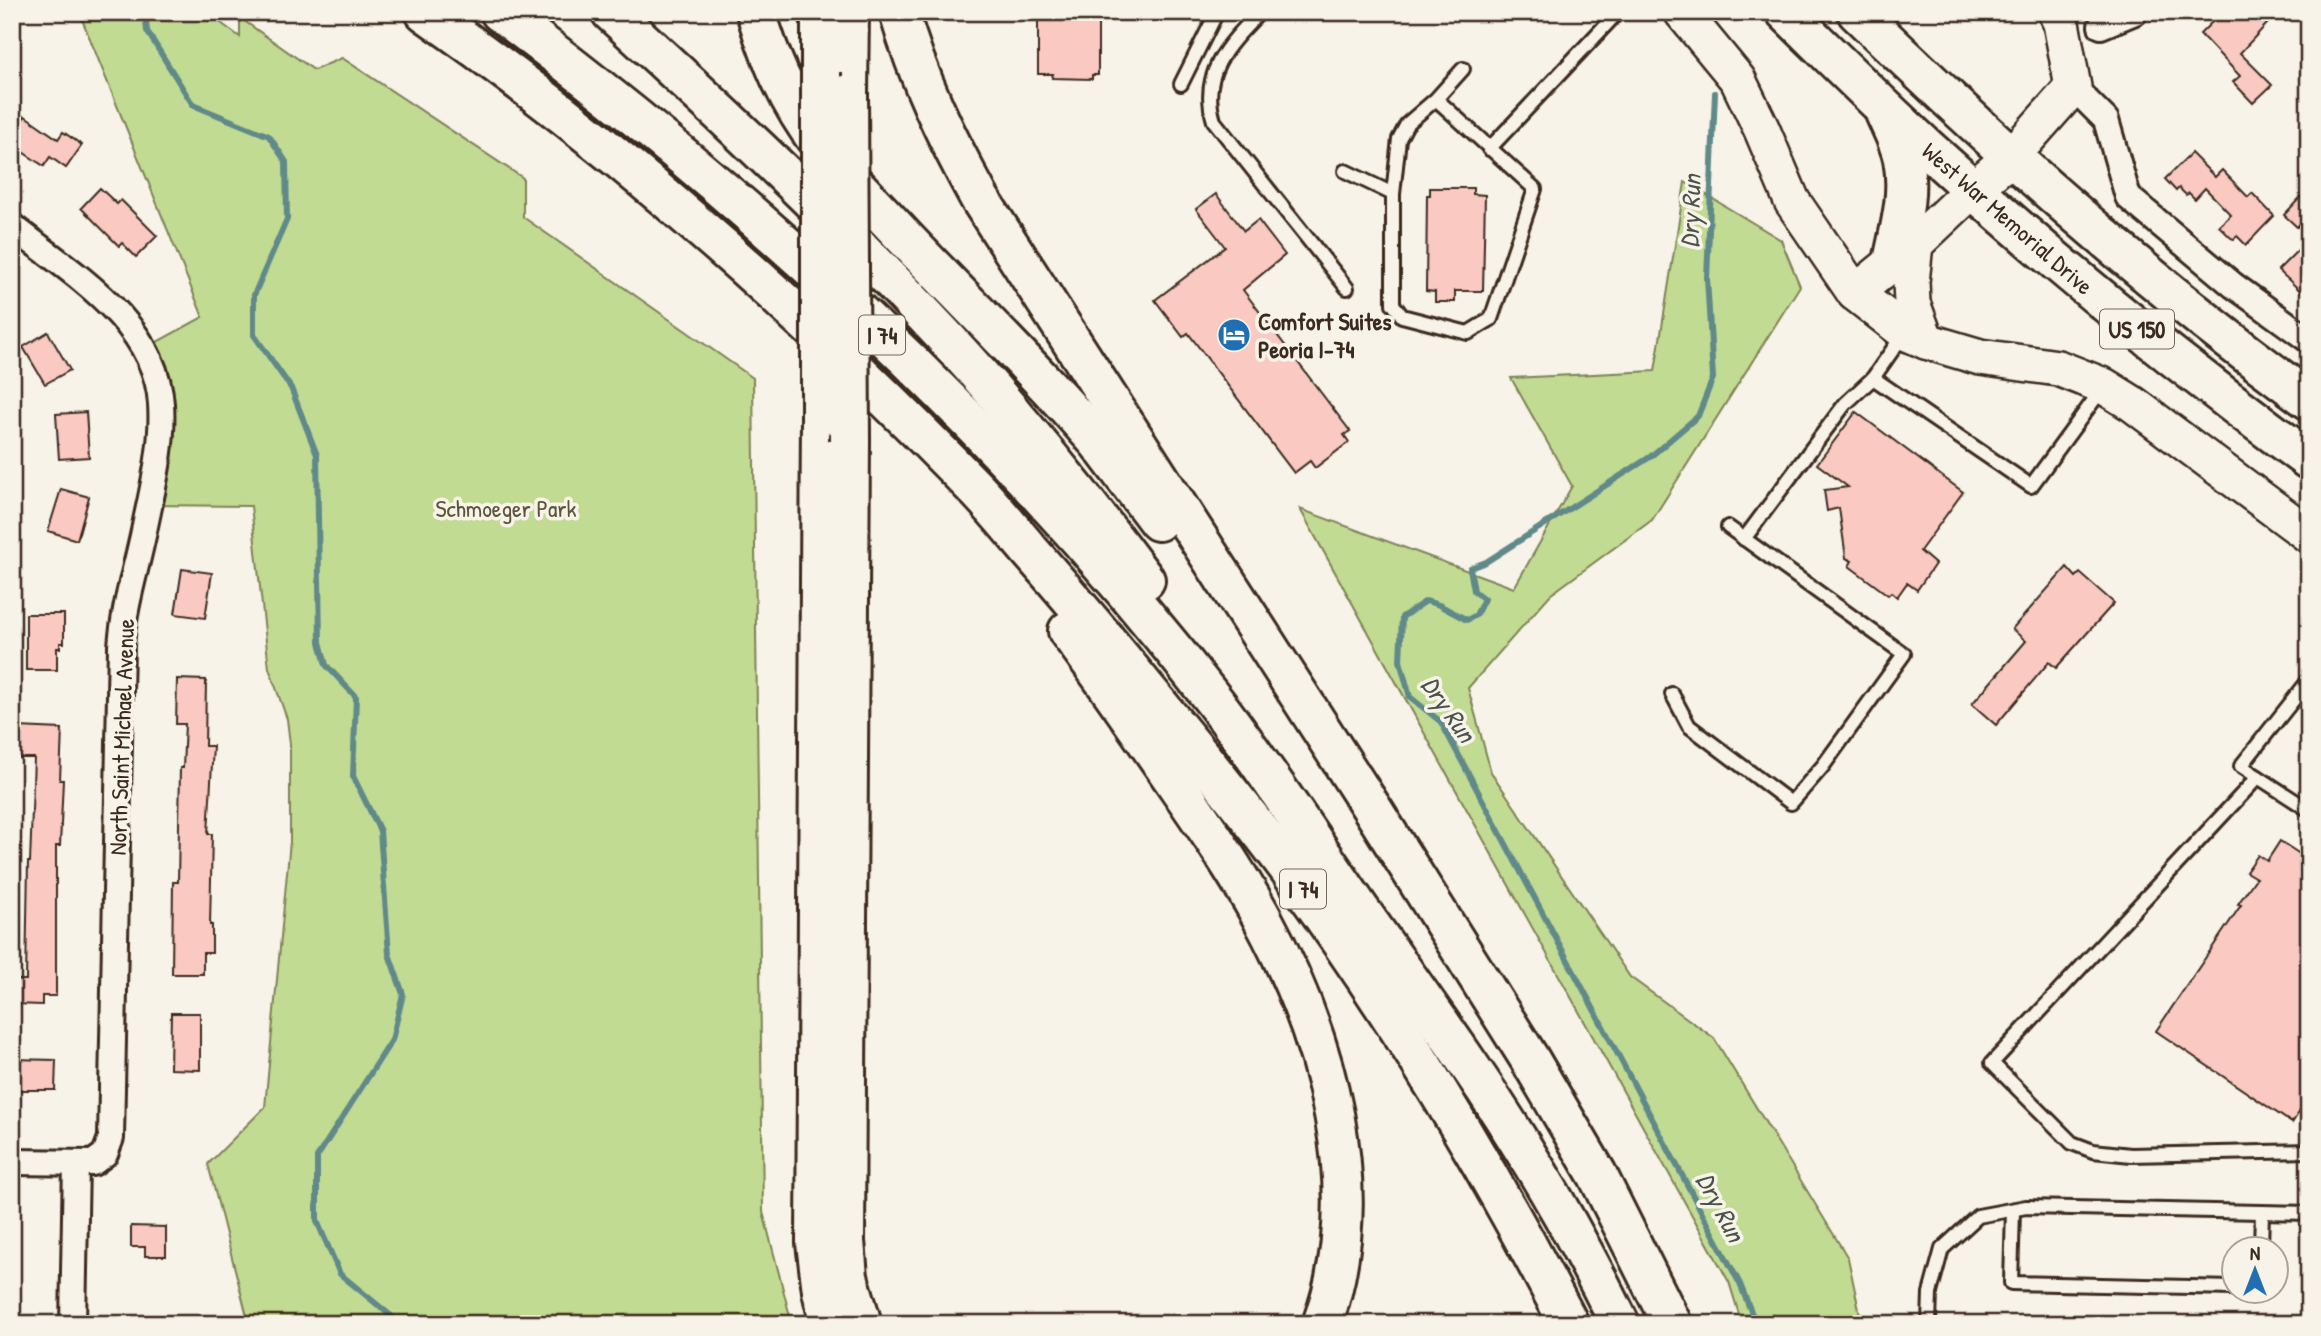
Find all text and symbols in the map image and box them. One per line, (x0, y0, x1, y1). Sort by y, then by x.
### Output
street label: West War Memorial Drive (1916, 135, 2101, 302)
water label: Dry Run (1671, 172, 1710, 248)
place label: Comfort Suites Peoria I-74 (1258, 305, 1392, 365)
road number: US 150 (2100, 310, 2174, 348)
road number: I 74 (859, 316, 905, 354)
hotel icon: Comfort Suites Peoria I-74 (1215, 316, 1253, 354)
park label: Schmoeger Park (435, 492, 577, 524)
street label: North Saint Michael Avenue (101, 618, 141, 856)
water label: Dry Run (1413, 669, 1486, 751)
road number: I 74 (1280, 870, 1326, 908)
water label: Dry Run (1687, 1166, 1755, 1250)
north arrow (2220, 1234, 2290, 1304)
text: N (2250, 1240, 2260, 1266)

